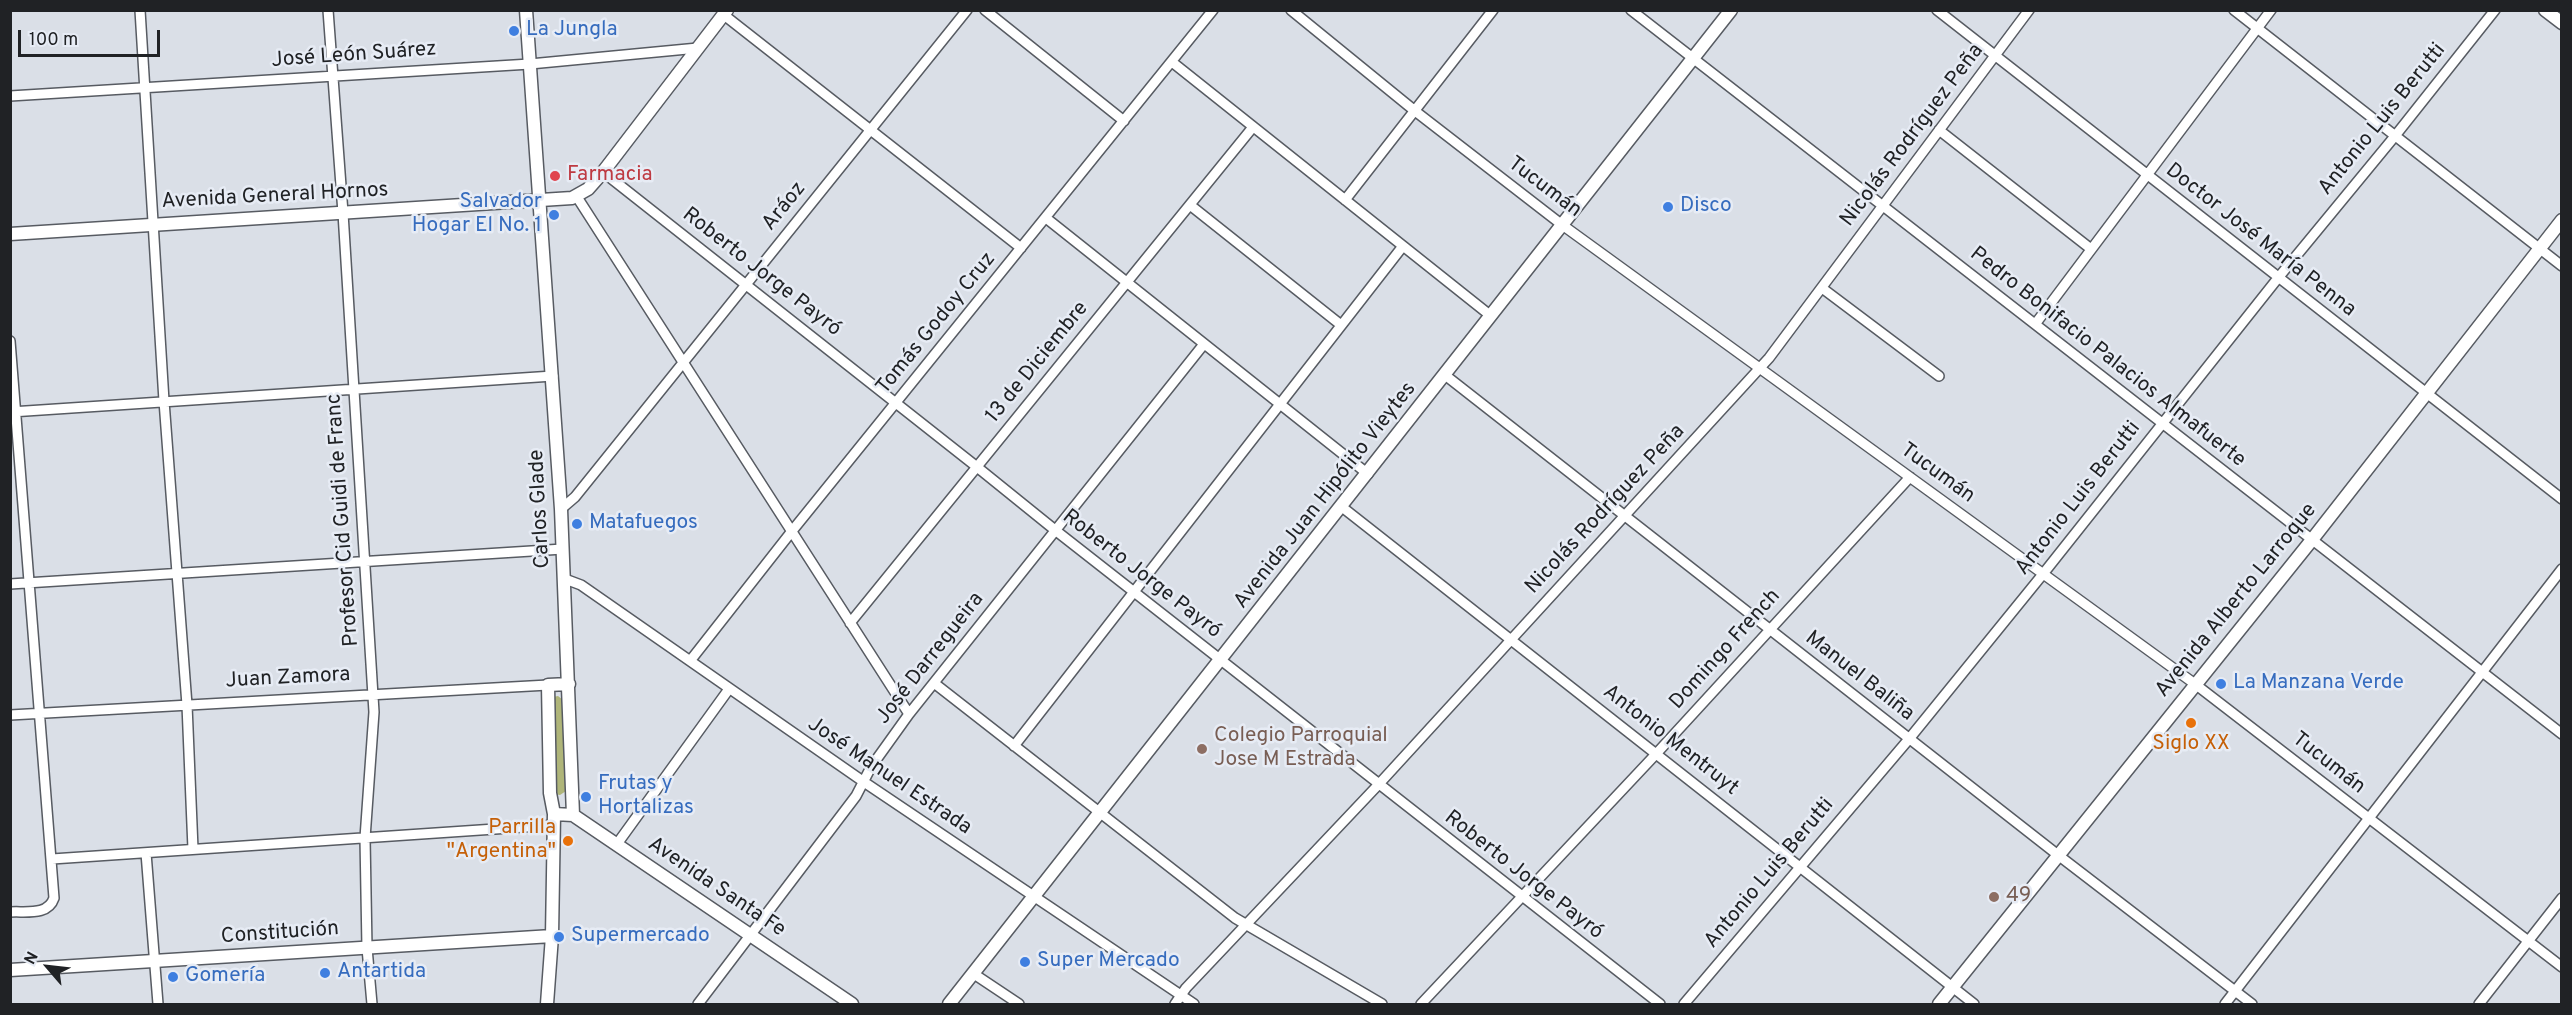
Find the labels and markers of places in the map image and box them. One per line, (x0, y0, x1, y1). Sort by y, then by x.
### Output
place label: La Jungla (526, 18, 618, 44)
marker: La Jungla (507, 24, 521, 38)
place label: Farmacia (567, 163, 653, 189)
marker: Farmacia (548, 169, 562, 183)
place label: Salvador Hogar El No. 1 (412, 190, 542, 240)
place label: Disco (1680, 194, 1732, 220)
marker: Disco (1661, 200, 1675, 214)
marker: Salvador Hogar El No. 1 (547, 208, 561, 222)
place label: Matafuegos (589, 511, 698, 537)
marker: Matafuegos (570, 517, 584, 531)
place label: La Manzana Verde (2233, 671, 2404, 697)
marker: La Manzana Verde (2214, 677, 2228, 691)
marker: Siglo XX (2184, 716, 2198, 730)
place label: Colegio Parroquial Jose M Estrada (1214, 724, 1388, 774)
place label: Siglo XX (2152, 732, 2230, 758)
marker: Colegio Parroquial Jose M Estrada (1195, 742, 1209, 756)
place label: Frutas y Hortalizas (598, 772, 694, 822)
marker: Frutas y Hortalizas (579, 790, 593, 804)
place label: Parrilla "Argentina" (447, 816, 556, 866)
marker: Parrilla "Argentina" (561, 834, 575, 848)
place label: 49 (2006, 884, 2031, 910)
marker: 49 (1987, 890, 2001, 904)
place label: Supermercado (571, 924, 710, 950)
marker: Supermercado (552, 930, 566, 944)
place label: Super Mercado (1037, 949, 1180, 975)
marker: Super Mercado (1018, 955, 1032, 969)
place label: Antartida (337, 960, 426, 986)
place label: Gomería (185, 964, 265, 990)
marker: Antartida (318, 966, 332, 980)
marker: Gomería (166, 970, 180, 984)

